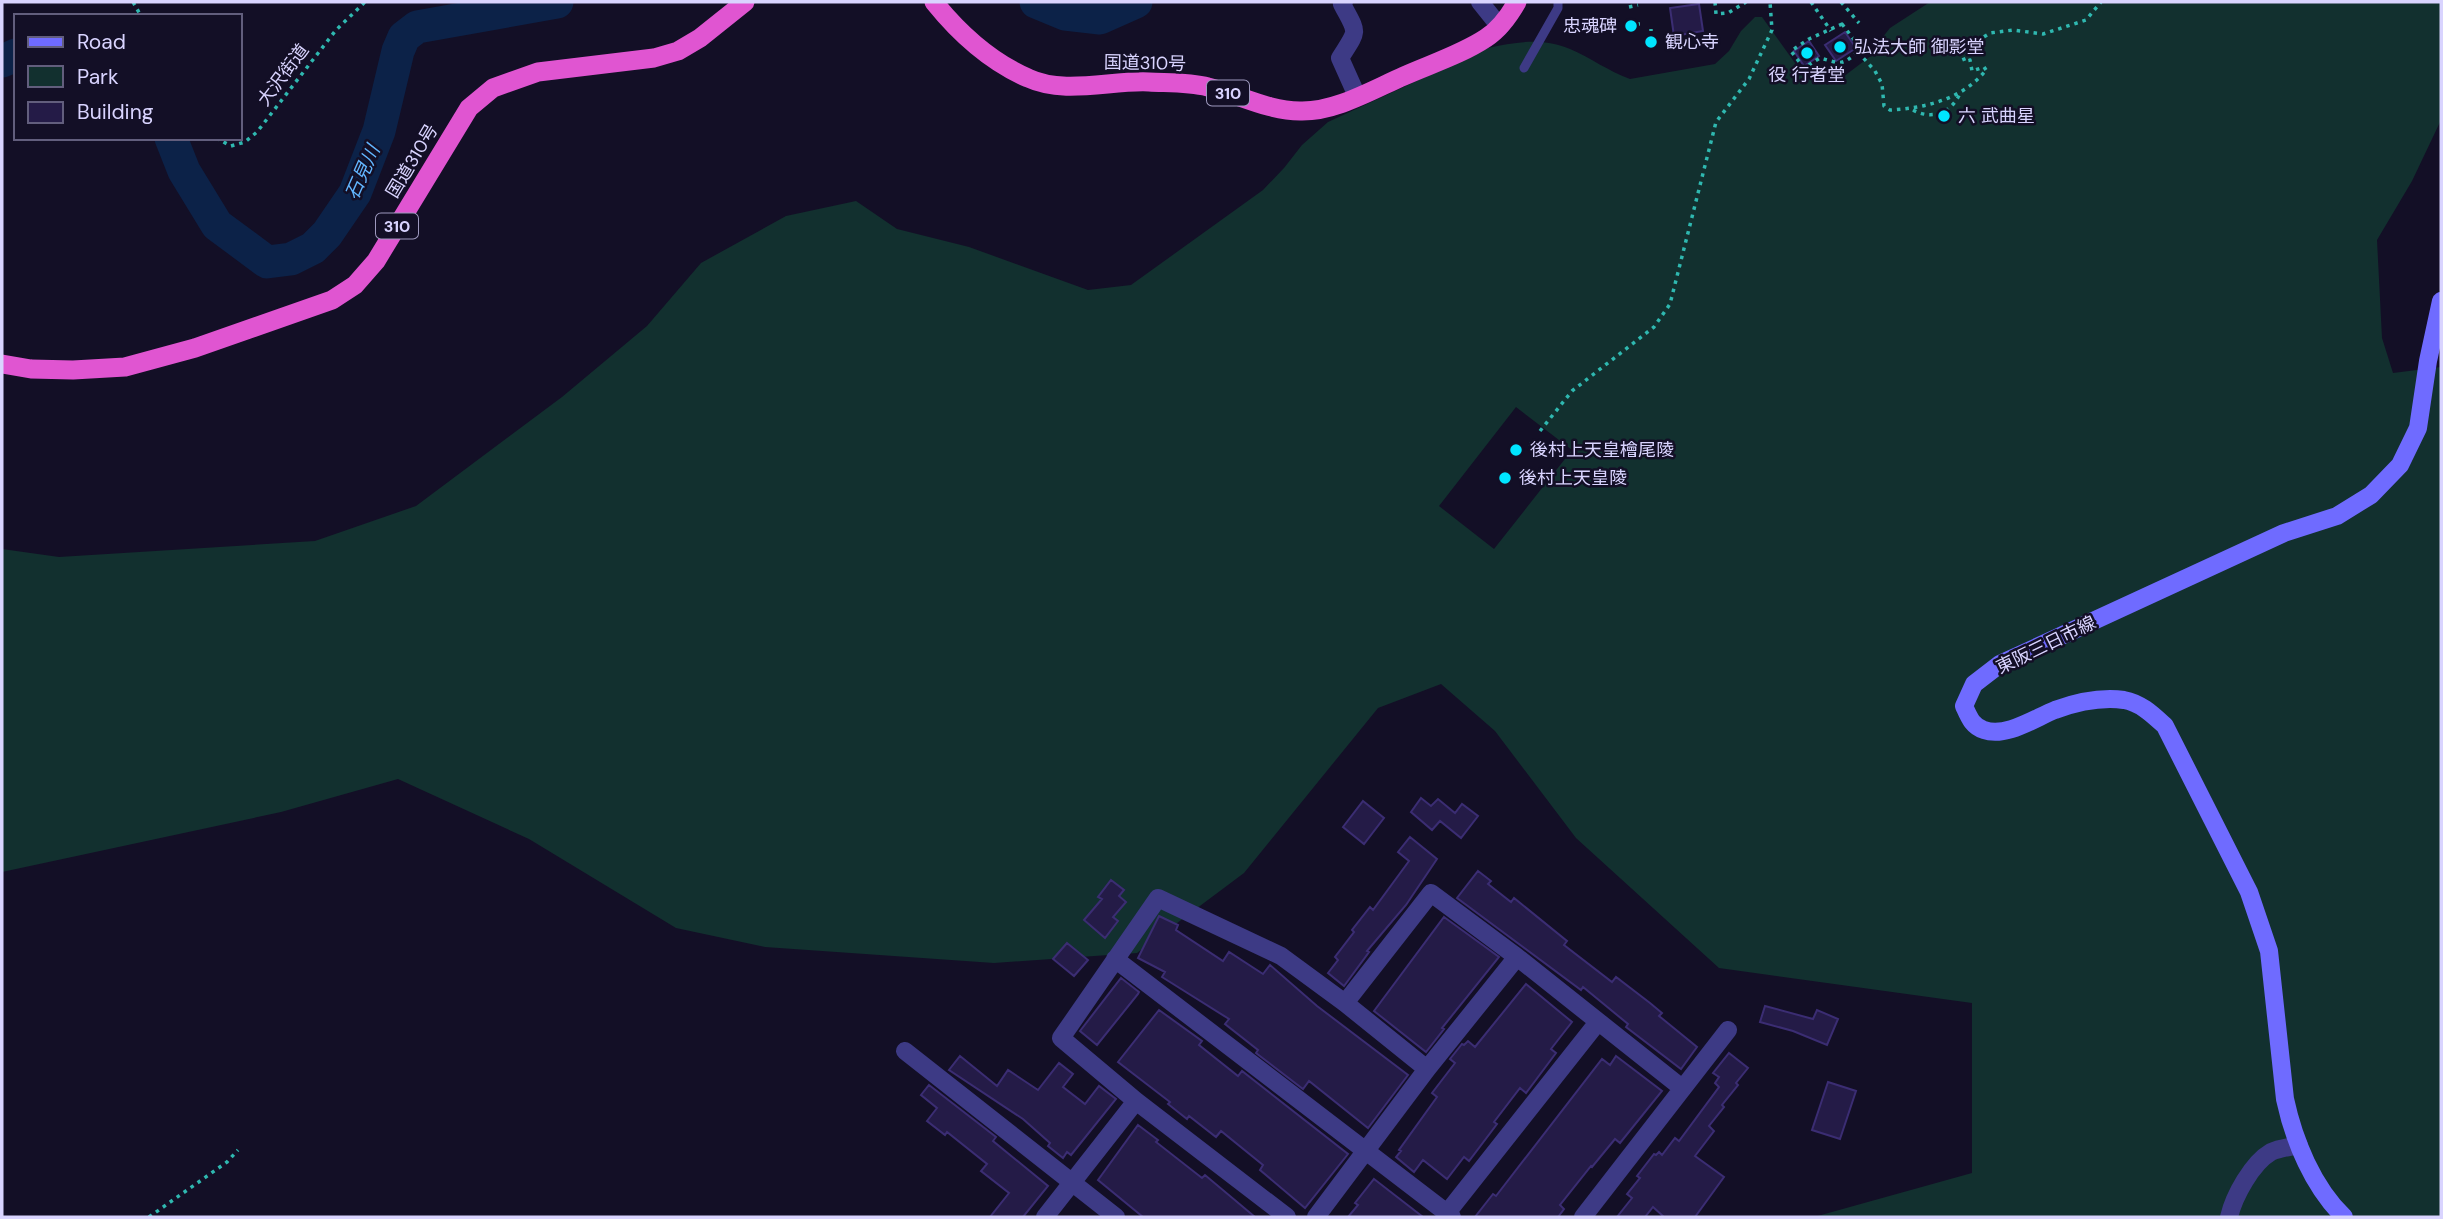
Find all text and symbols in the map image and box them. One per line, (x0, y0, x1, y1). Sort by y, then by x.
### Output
legend (14, 14, 242, 140)
place label: 忠魂碑 (1563, 14, 1617, 38)
marker: 忠魂碑 (1623, 18, 1639, 34)
text: Road (77, 28, 126, 56)
place label: 観心寺 (1665, 30, 1719, 54)
marker: 観心寺 (1643, 34, 1659, 50)
place label: 弘法大師 御影堂 (1854, 35, 1985, 59)
street label: 大沢街道 (252, 39, 314, 111)
marker: 弘法大師 御影堂 (1832, 39, 1848, 55)
marker: 役 行者堂 (1799, 45, 1815, 61)
street label: 国道310号 (1104, 50, 1186, 76)
text: Park (77, 63, 119, 91)
place label: 役 行者堂 (1769, 63, 1845, 87)
road number: 310 (1207, 80, 1249, 106)
text: Building (77, 98, 154, 126)
place label: 六 武曲星 (1958, 104, 2035, 128)
marker: 六 武曲星 (1936, 108, 1952, 124)
street label: 国道310号 (381, 120, 443, 202)
water label: 石見川 (339, 139, 386, 203)
road number: 310 (376, 214, 418, 238)
place label: 後村上天皇檜尾陵 (1530, 438, 1674, 462)
marker: 後村上天皇檜尾陵 (1508, 442, 1524, 458)
place label: 後村上天皇陵 (1519, 466, 1627, 490)
marker: 後村上天皇陵 (1497, 470, 1513, 486)
street label: 東阪三日市線 (1992, 611, 2100, 679)

